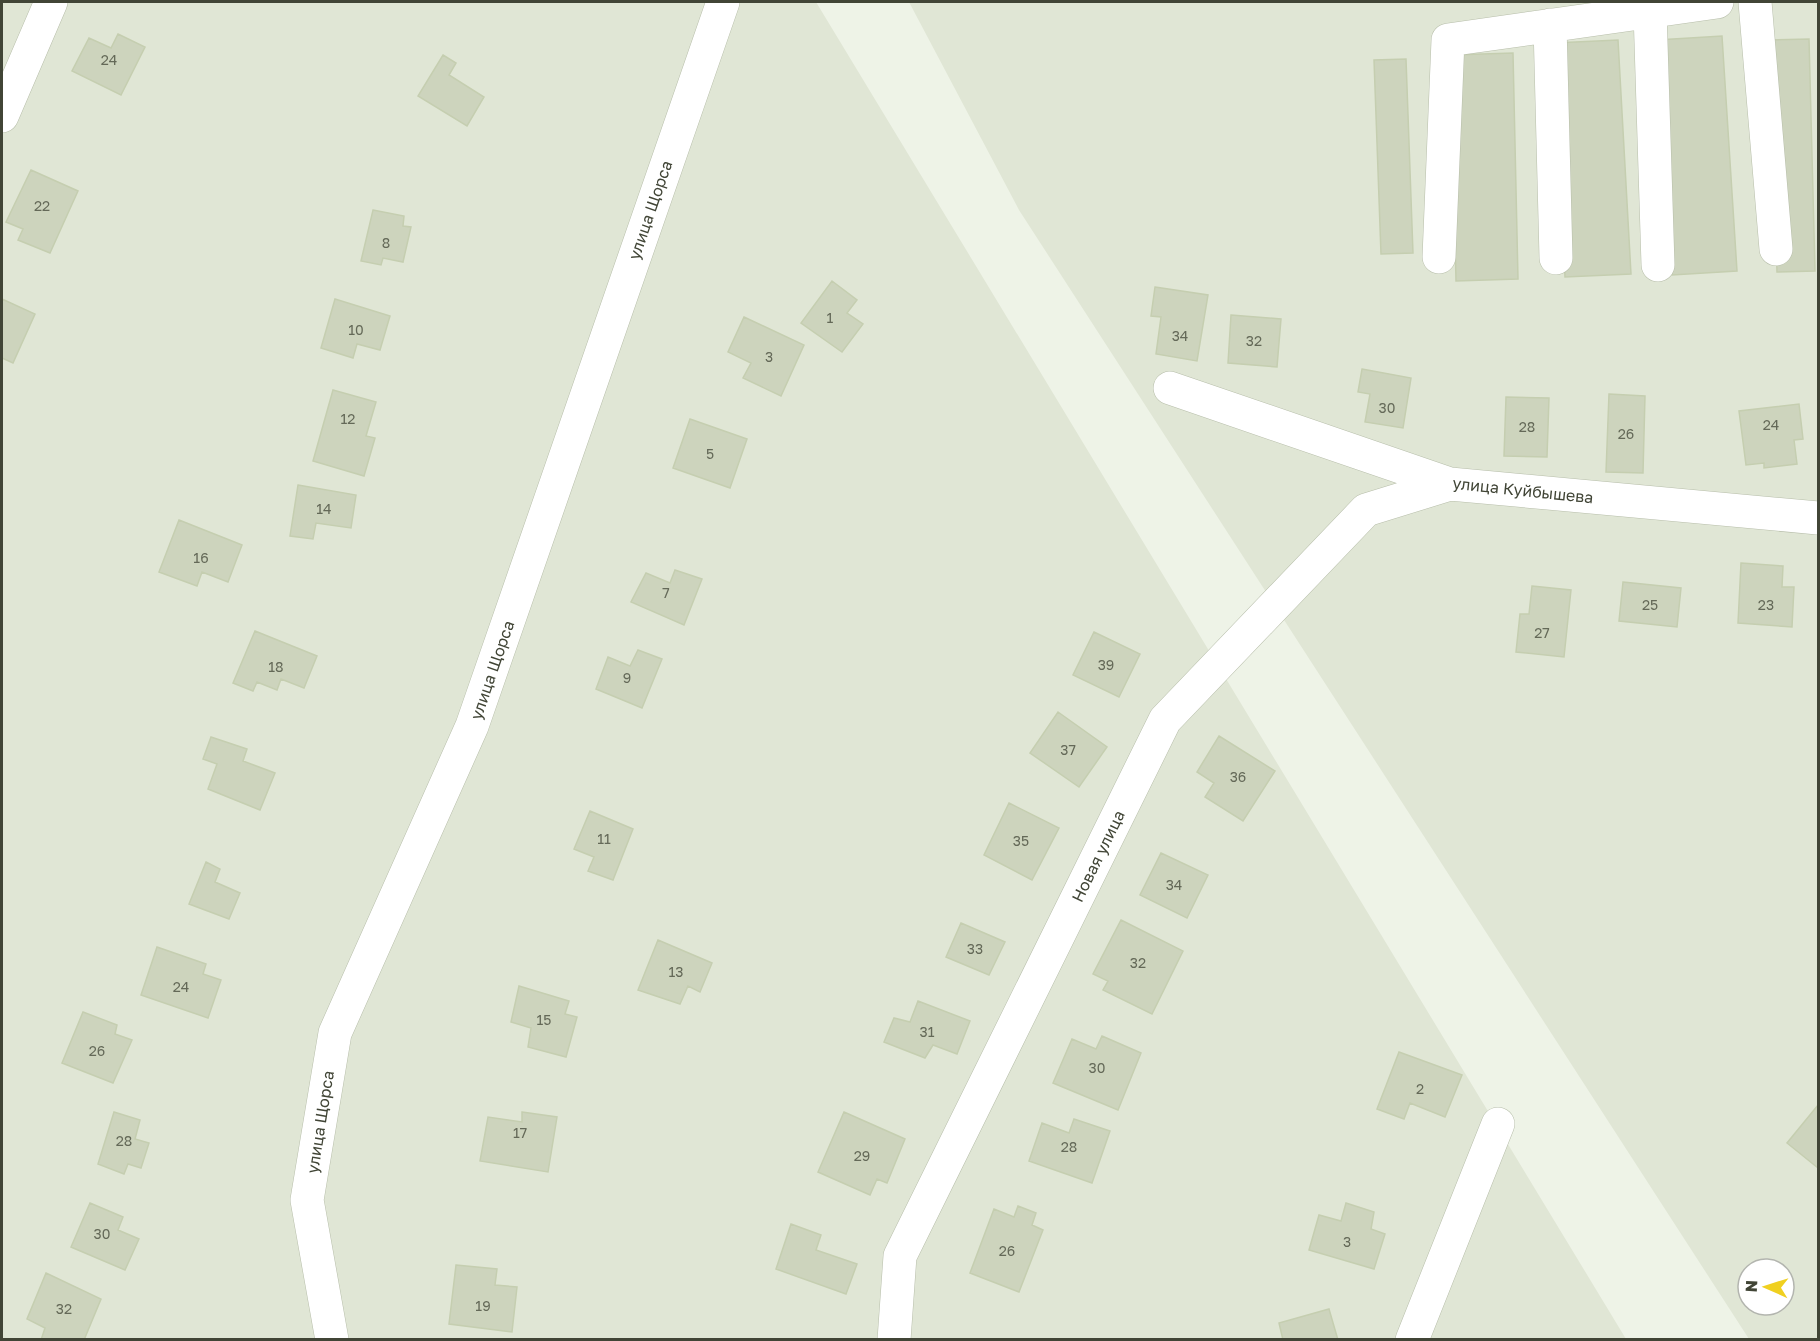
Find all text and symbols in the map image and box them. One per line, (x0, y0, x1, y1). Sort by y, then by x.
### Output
house number: 24 (101, 51, 117, 68)
street label: улица Щорса (624, 158, 676, 262)
house number: 22 (34, 197, 50, 214)
house number: 8 (382, 234, 390, 251)
house number: 1 (827, 309, 834, 326)
house number: 10 (348, 321, 364, 338)
house number: 34 (1172, 327, 1188, 344)
house number: 32 (1246, 332, 1262, 349)
house number: 3 (765, 348, 773, 365)
house number: 30 (1379, 399, 1395, 416)
house number: 12 (341, 410, 355, 427)
house number: 24 (1763, 416, 1779, 433)
house number: 28 (1519, 418, 1535, 435)
house number: 26 (1618, 425, 1634, 442)
house number: 5 (706, 445, 714, 462)
street label: улица Куйбышева (1451, 473, 1595, 507)
house number: 14 (316, 500, 332, 517)
house number: 16 (193, 549, 209, 566)
house number: 7 (662, 584, 670, 601)
house number: 25 (1642, 596, 1658, 613)
house number: 23 (1758, 596, 1774, 613)
street label: улица Щорса (466, 618, 518, 722)
house number: 27 (1534, 624, 1550, 641)
house number: 39 (1098, 656, 1114, 673)
house number: 18 (268, 658, 284, 675)
house number: 9 (623, 669, 631, 686)
house number: 37 (1060, 741, 1076, 758)
house number: 36 (1230, 768, 1246, 785)
street label: Новая улица (1067, 807, 1129, 905)
house number: 11 (597, 830, 611, 847)
house number: 35 (1013, 832, 1029, 849)
house number: 34 (1166, 876, 1182, 893)
house number: 33 (967, 940, 983, 957)
house number: 32 (1130, 954, 1146, 971)
house number: 13 (669, 963, 683, 980)
house number: 24 (173, 978, 189, 995)
house number: 15 (537, 1011, 551, 1028)
house number: 31 (920, 1023, 935, 1040)
house number: 26 (89, 1042, 105, 1059)
house number: 30 (1089, 1059, 1105, 1076)
street label: улица Щорса (302, 1069, 338, 1175)
house number: 2 (1416, 1080, 1424, 1097)
house number: 17 (513, 1124, 527, 1141)
house number: 28 (116, 1132, 132, 1149)
house number: 28 (1061, 1138, 1077, 1155)
house number: 29 (854, 1147, 870, 1164)
house number: 30 (94, 1225, 110, 1242)
house number: 3 (1343, 1233, 1351, 1250)
house number: 26 (999, 1242, 1015, 1259)
north arrow (1736, 1257, 1796, 1317)
text: N (1741, 1280, 1761, 1293)
house number: 19 (475, 1297, 491, 1314)
house number: 32 (56, 1300, 72, 1317)

